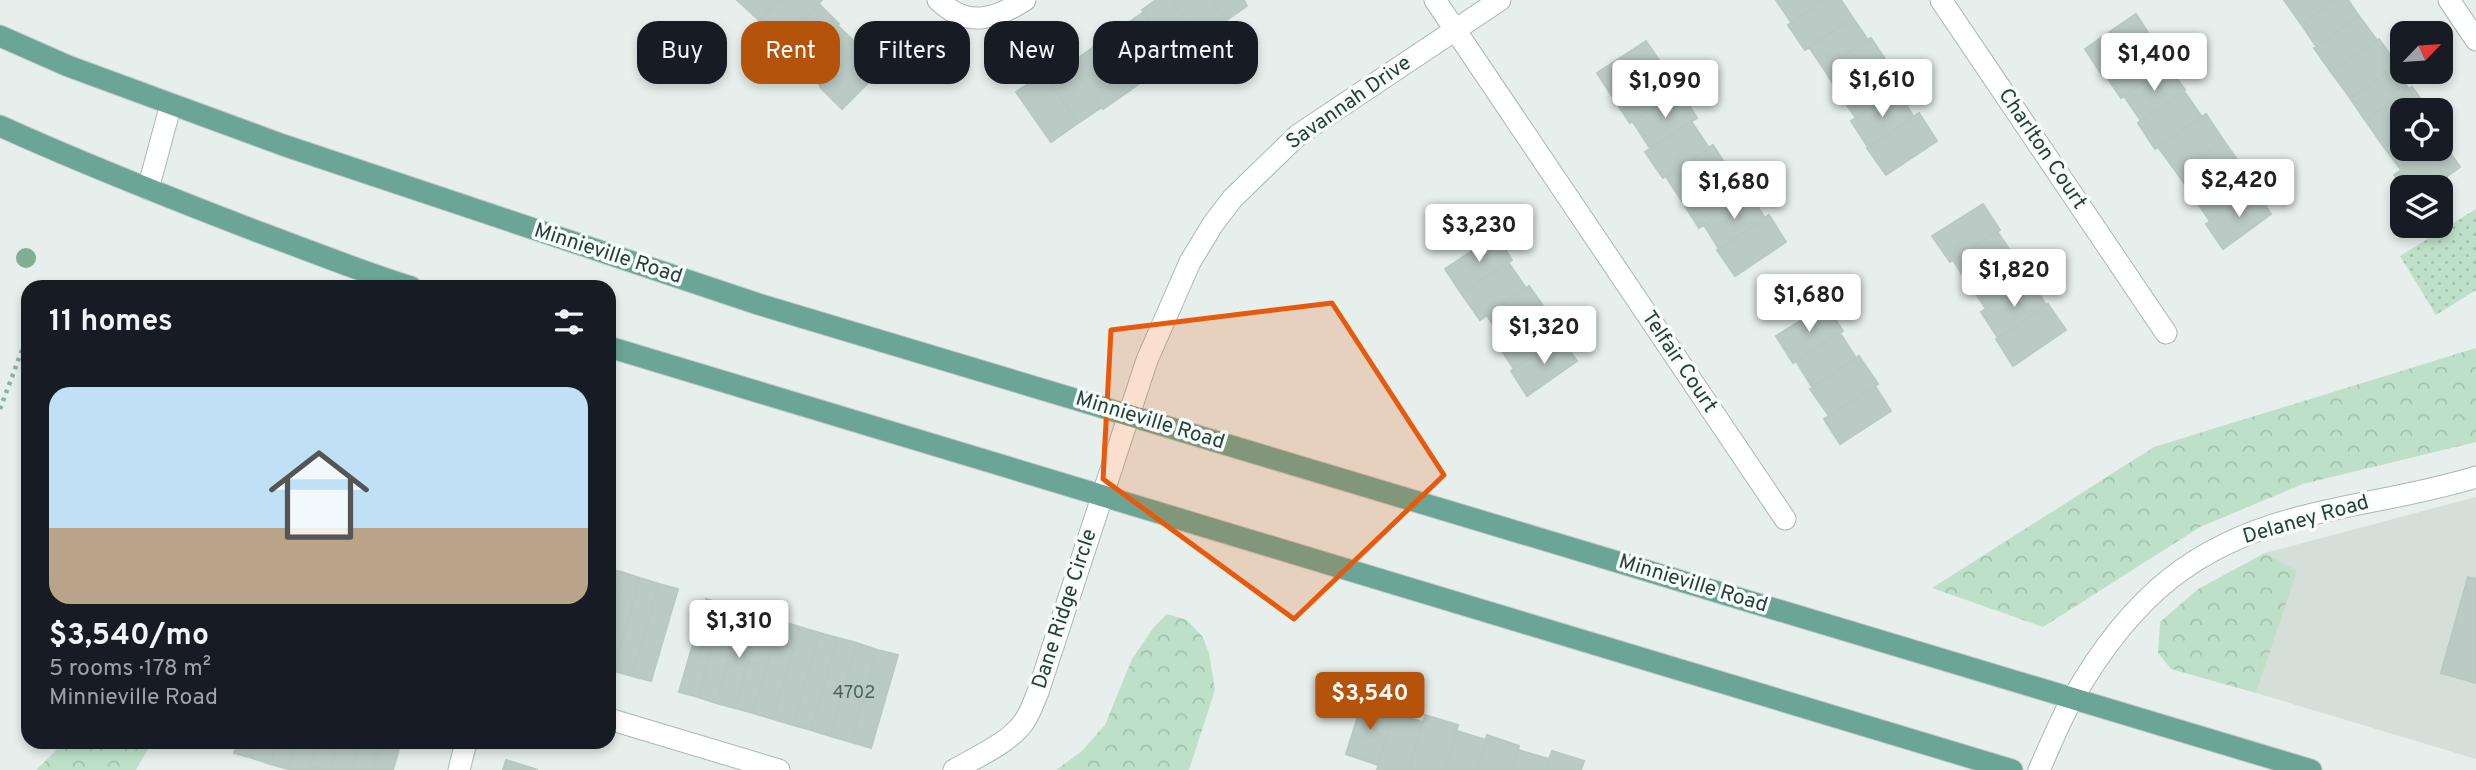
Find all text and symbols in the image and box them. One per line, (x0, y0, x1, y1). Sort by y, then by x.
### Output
chip: Buy (637, 21, 727, 84)
chip: Rent (741, 21, 840, 84)
chip: Filters (854, 21, 970, 84)
chip: New (984, 21, 1079, 84)
chip: Apartment (1093, 21, 1258, 84)
north arrow (2390, 21, 2454, 84)
map controls (2390, 21, 2453, 238)
pin: $1,400 (2097, 34, 2211, 93)
text: $1,400 (2117, 41, 2191, 70)
street label: Savannah Drive (1281, 50, 1417, 156)
pin: $1,090 (1608, 60, 1722, 120)
pin: $1,610 (1825, 60, 1939, 119)
text: $1,610 (1848, 67, 1916, 96)
text: $1,090 (1628, 68, 1702, 97)
street label: Charlton Court (1992, 83, 2092, 215)
button: locate (2390, 98, 2453, 161)
pin: $2,420 (2182, 160, 2296, 219)
pin: $1,680 (1677, 162, 1791, 221)
text: $2,420 (2200, 167, 2278, 196)
text: $1,680 (1698, 169, 1770, 198)
button: layers (2390, 175, 2453, 238)
pin: $3,230 (1422, 204, 1536, 264)
text: $3,230 (1441, 212, 1517, 241)
street label: Minnieville Road (530, 217, 686, 291)
pin: $1,820 (1957, 250, 2071, 309)
text: $1,820 (1978, 257, 2050, 286)
pin: $1,680 (1752, 274, 1866, 334)
text: $1,680 (1773, 282, 1845, 311)
icon: filters (550, 303, 588, 341)
text: 11 homes (49, 304, 173, 341)
pin: $1,320 (1487, 306, 1601, 366)
street label: Telfair Court (1635, 306, 1723, 418)
text: $1,320 (1508, 314, 1580, 343)
street label: Minnieville Road (1072, 386, 1228, 456)
icon: home (256, 432, 382, 558)
street label: Delaney Road (2240, 489, 2372, 551)
street label: Dane Ridge Circle (1026, 526, 1104, 692)
street label: Minnieville Road (1615, 549, 1771, 619)
pin: $1,310 (682, 600, 796, 660)
text: $1,310 (705, 608, 773, 637)
text: $3,540/mo (49, 618, 209, 655)
text: 5 rooms · 178 m² (49, 655, 211, 684)
pin: $3,540 (1313, 672, 1427, 732)
text: $3,540 (1331, 680, 1409, 709)
house number: 4702 (833, 682, 875, 705)
text: Minnieville Road (49, 684, 218, 713)

